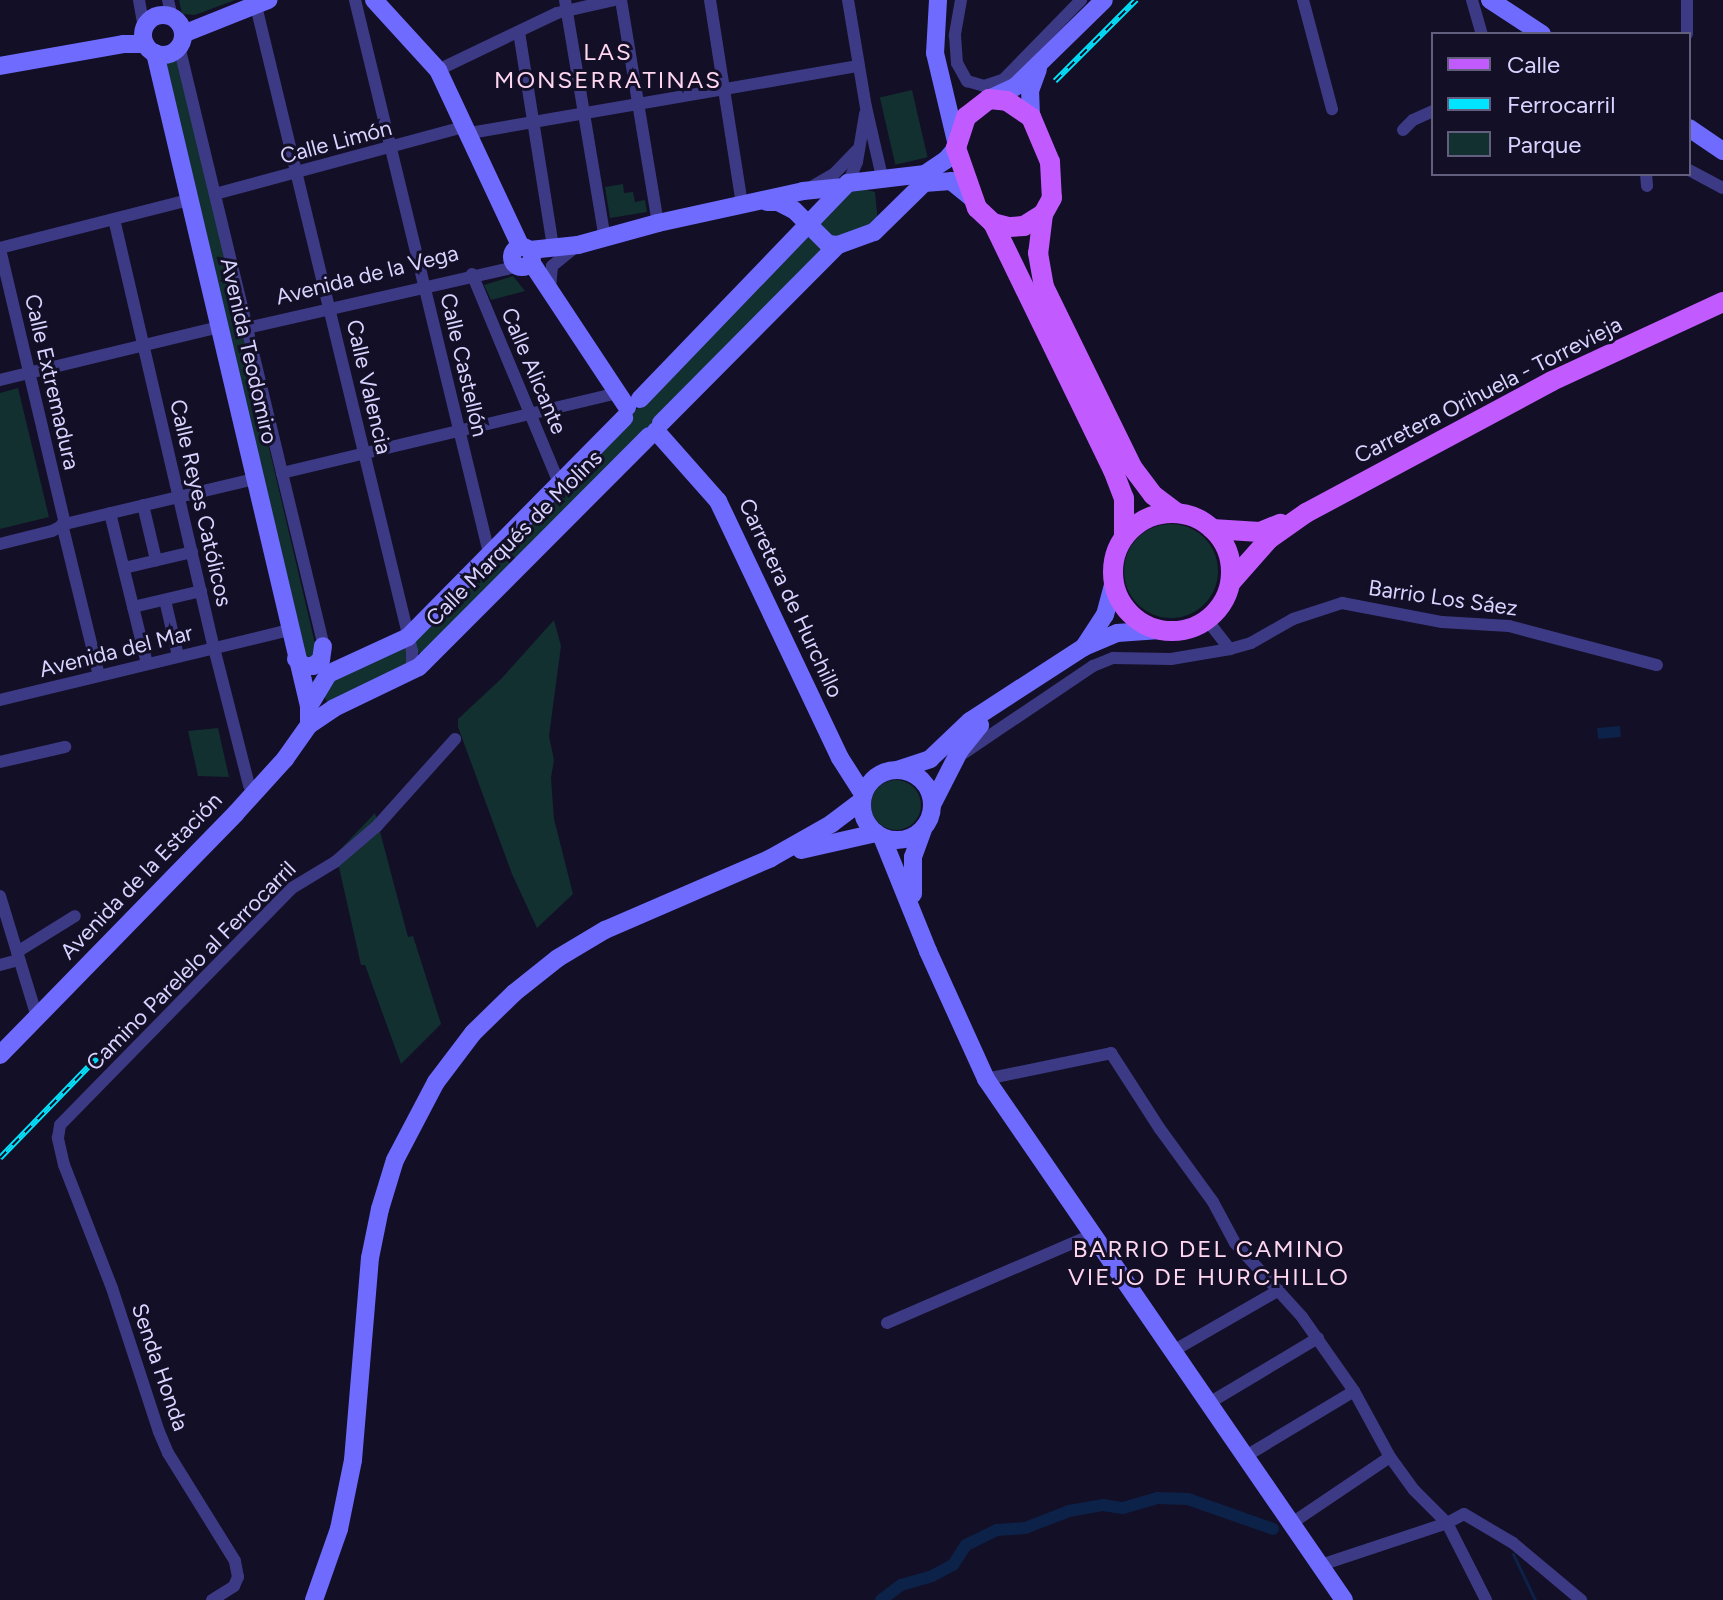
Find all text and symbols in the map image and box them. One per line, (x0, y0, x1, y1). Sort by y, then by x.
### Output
legend (1431, 32, 1691, 176)
district label: LAS MONSERRATINAS (494, 38, 722, 94)
text: Calle (1507, 50, 1560, 79)
text: Ferrocarril (1507, 90, 1615, 119)
street label: Calle Limón (277, 114, 395, 170)
text: Parque (1507, 130, 1581, 159)
street label: Avenida de la Vega (273, 240, 461, 310)
street label: Avenida Teodomiro (215, 255, 283, 447)
street label: Calle Castellón (435, 291, 493, 439)
street label: Calle Extremadura (19, 292, 85, 472)
street label: Calle Alicante (496, 304, 572, 438)
street label: Carretera Orihuela - Torrevieja (1350, 311, 1626, 469)
street label: Calle Valencia (341, 317, 397, 457)
street label: Calle Reyes Católicos (164, 397, 238, 609)
street label: Calle Marqués de Molins (420, 444, 608, 632)
street label: Carretera de Hurchillo (733, 494, 849, 702)
street label: Barrio Los Sáez (1367, 574, 1519, 622)
street label: Avenida del Mar (37, 619, 195, 683)
street label: Avenida de la Estación (55, 787, 227, 965)
street label: Camino Parelelo al Ferrocarril (81, 856, 301, 1076)
district label: BARRIO DEL CAMINO VIEJO DE HURCHILLO (1068, 1235, 1350, 1291)
street label: Senda Honda (126, 1300, 194, 1434)

